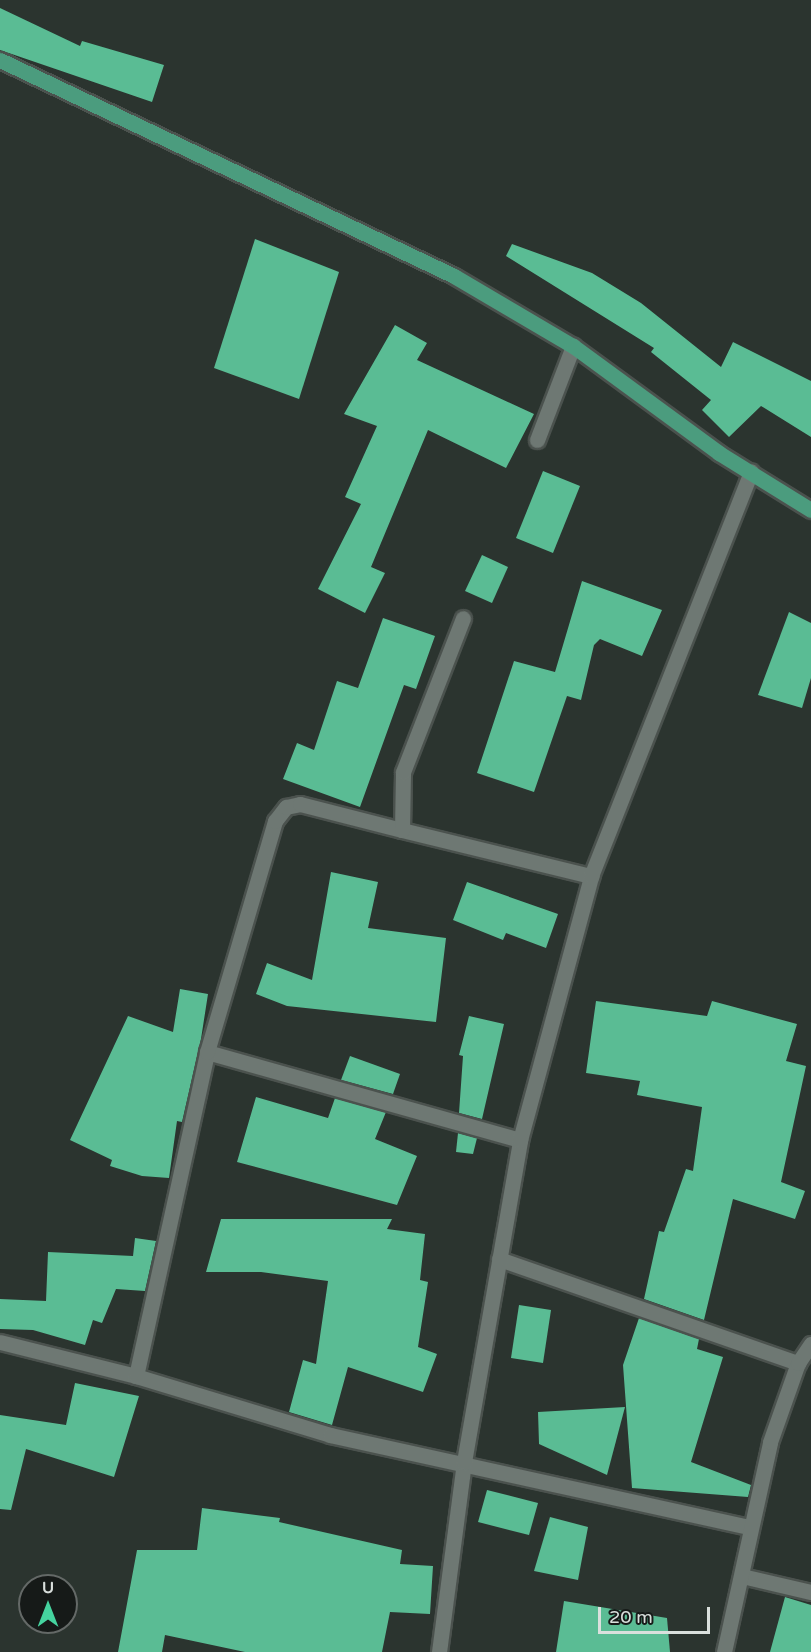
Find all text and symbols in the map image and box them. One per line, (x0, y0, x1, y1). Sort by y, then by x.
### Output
north arrow (18, 1574, 78, 1634)
text: U (42, 1578, 54, 1598)
scale bar (601, 1595, 714, 1633)
text: 20 m (609, 1606, 653, 1628)

